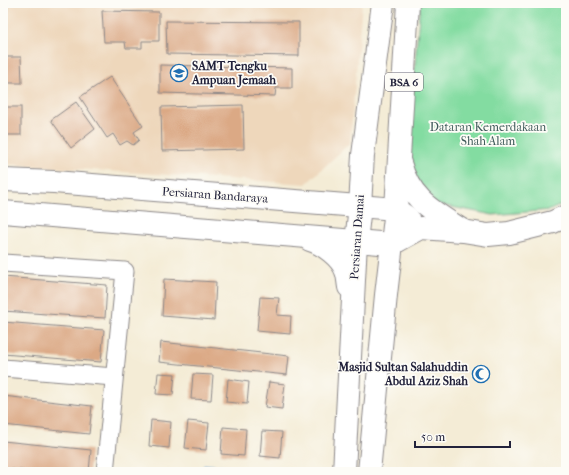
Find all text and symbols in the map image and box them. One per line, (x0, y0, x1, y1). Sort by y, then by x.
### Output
place label: SAMT Tengku Ampuan Jemaah (191, 59, 276, 88)
school or university icon: SAMT Tengku Ampuan Jemaah (169, 63, 189, 83)
road number: BSA 6 (385, 73, 423, 91)
park label: Dataran Kemerdakaan Shah Alam (430, 120, 546, 148)
street label: Persiaran Bandaraya (161, 184, 269, 206)
street label: Persiaran Damai (347, 193, 367, 280)
place label: Masjid Sultan Salahuddin Abdul Aziz Shah (337, 360, 469, 388)
mosque icon: Masjid Sultan Salahuddin Abdul Aziz Shah (471, 364, 491, 384)
scale bar (415, 423, 510, 449)
text: 50 m (421, 430, 445, 444)

